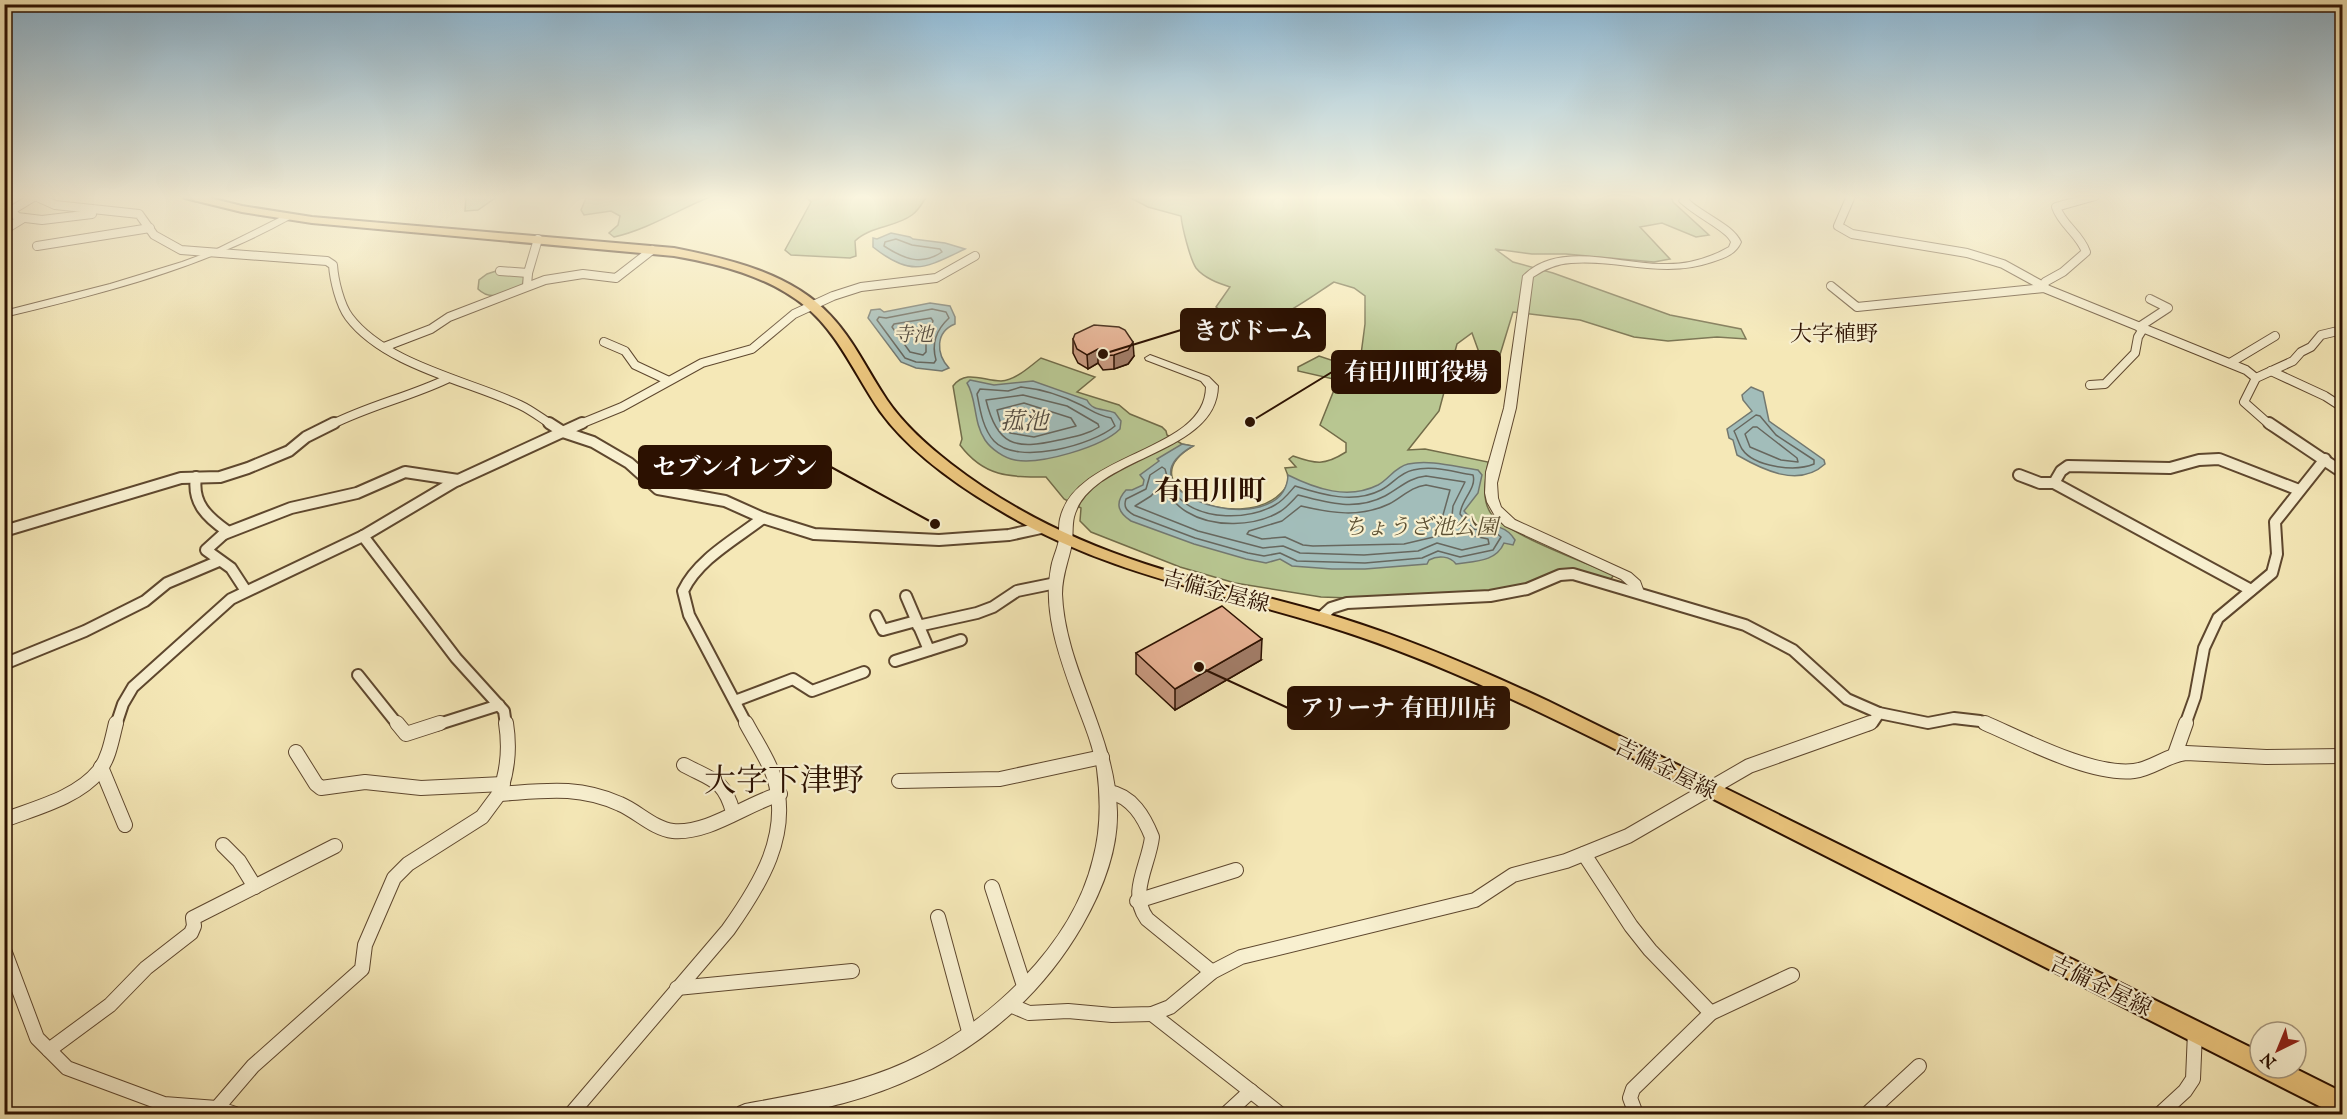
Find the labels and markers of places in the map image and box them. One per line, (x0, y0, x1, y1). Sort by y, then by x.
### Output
callout: きびドーム (1181, 309, 1325, 351)
callout: 有田川町役場 (1332, 351, 1500, 393)
callout: セブンイレブン (639, 446, 831, 488)
callout: アリーナ 有田川店 (1288, 687, 1509, 729)

